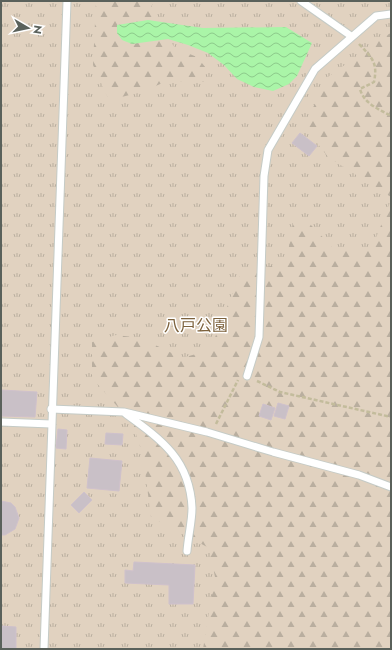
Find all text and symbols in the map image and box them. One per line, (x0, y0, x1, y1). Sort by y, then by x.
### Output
north arrow (8, 8, 48, 48)
text: N (29, 24, 46, 35)
park label: 八戸公園 (164, 314, 228, 337)

